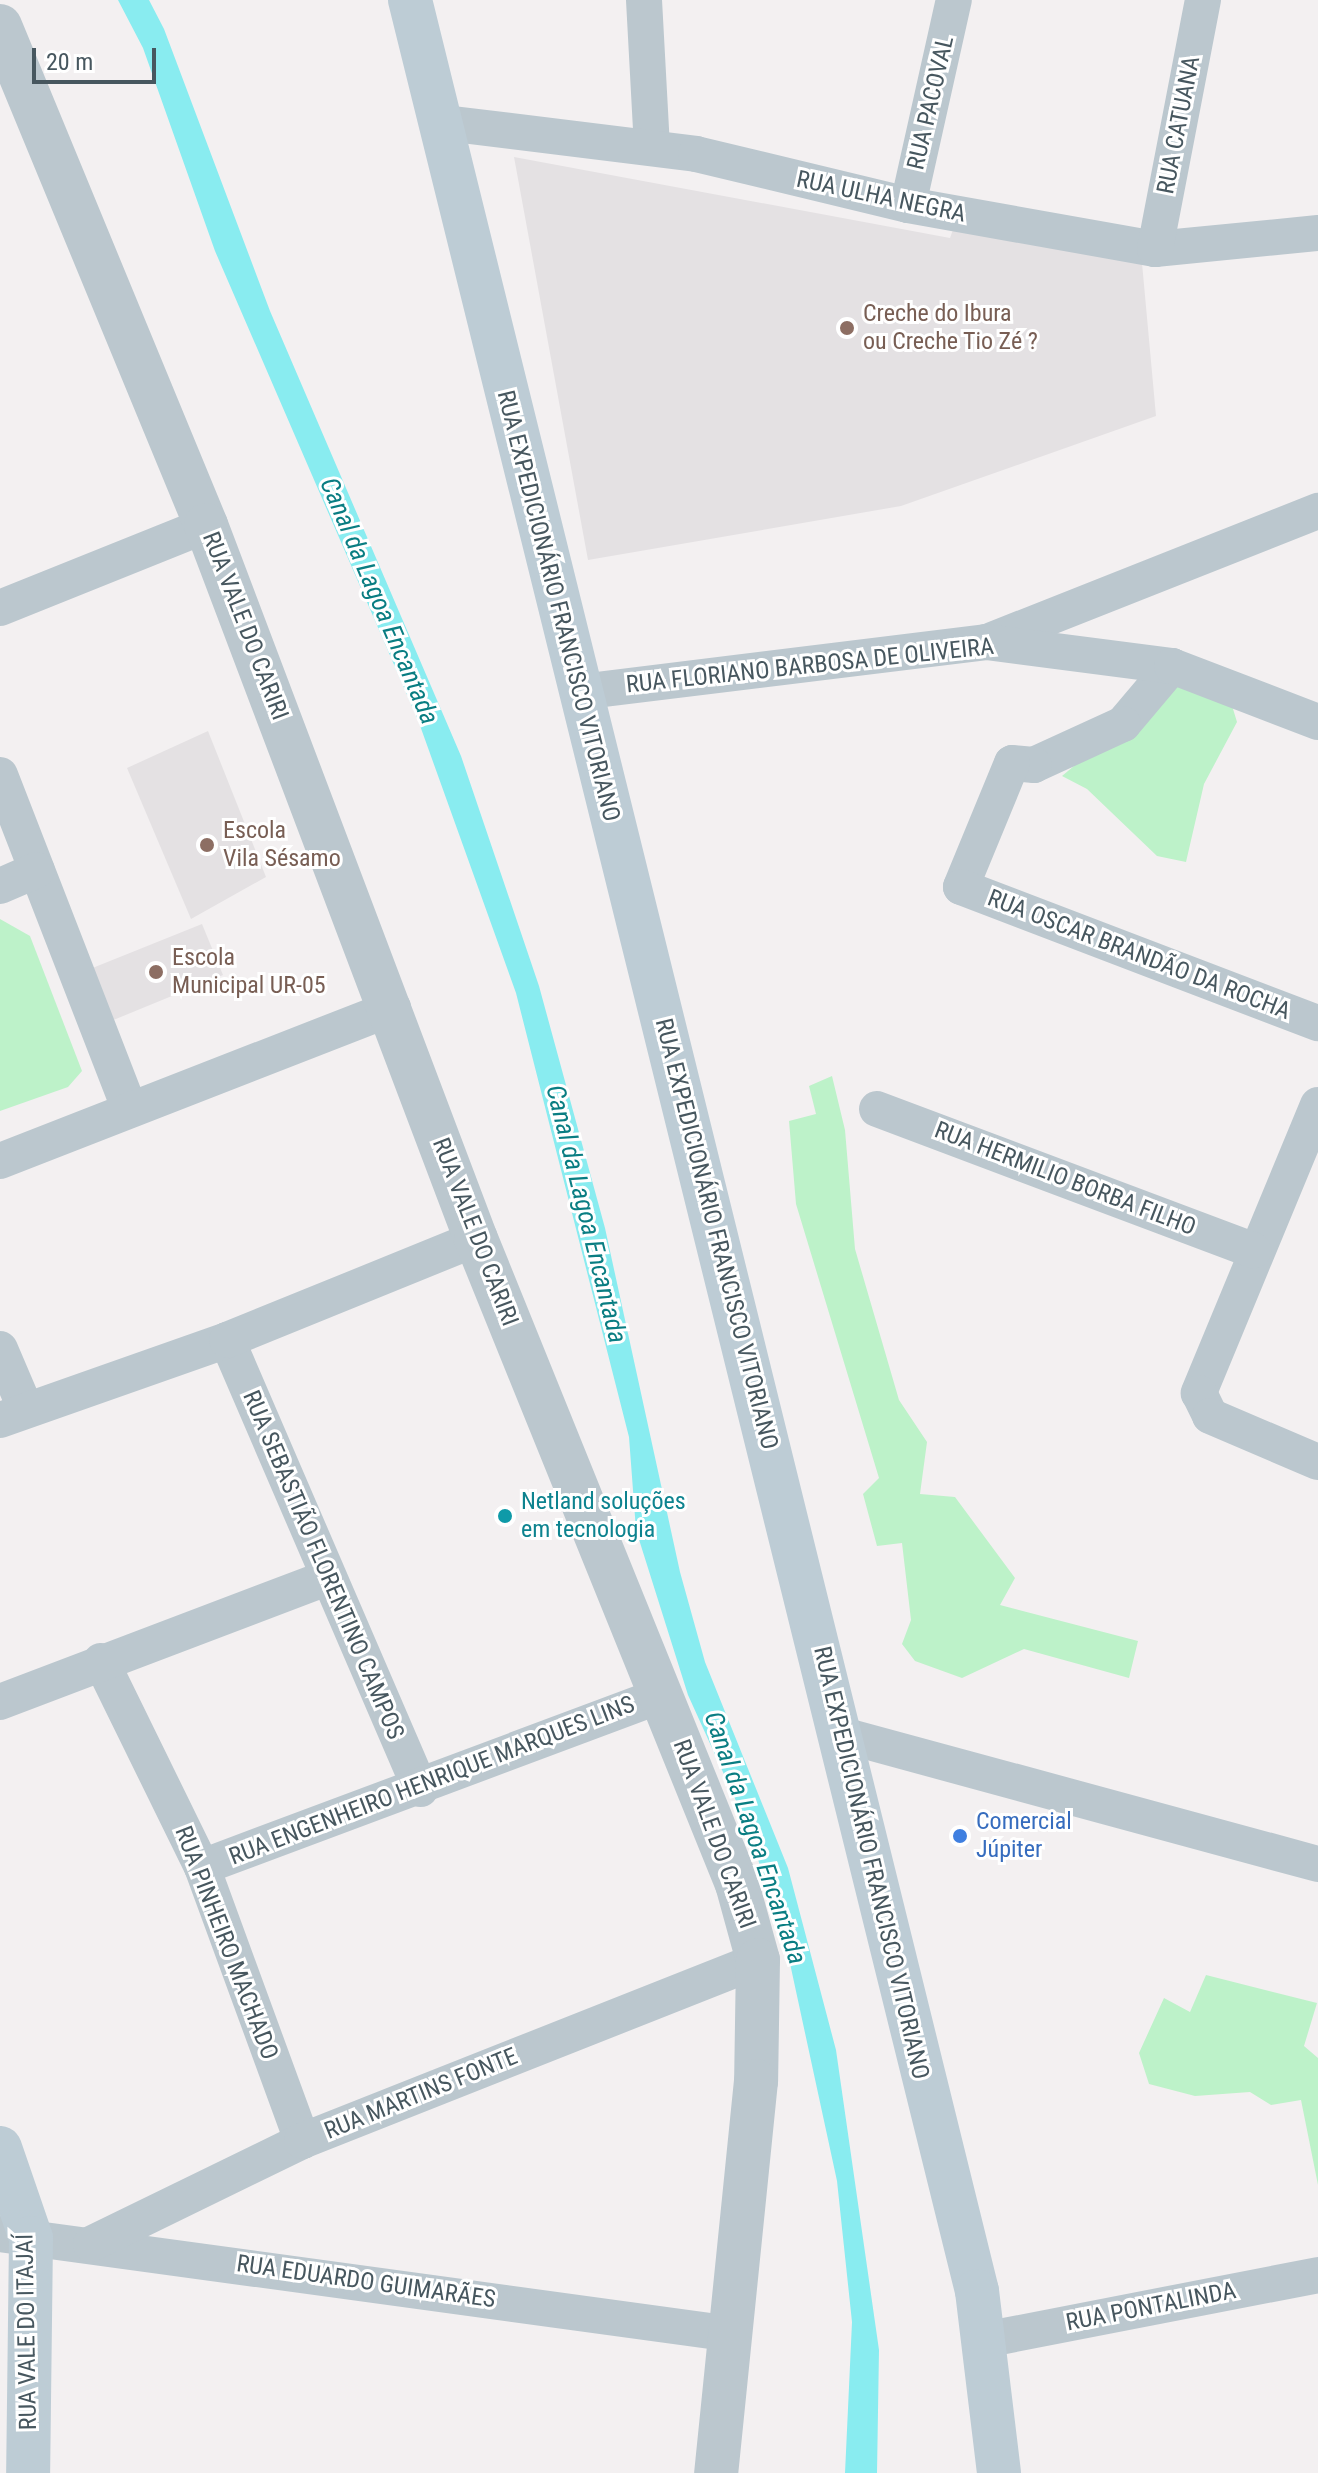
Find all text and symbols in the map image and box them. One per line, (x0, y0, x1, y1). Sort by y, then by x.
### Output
scale bar (36, 32, 160, 82)
street label: RUA PACOVAL (902, 33, 960, 173)
text: 20 m (46, 48, 93, 76)
street label: RUA CATUANA (1152, 54, 1206, 196)
street label: RUA ULHA NEGRA (794, 165, 968, 229)
place label: Creche do Ibura ou Creche Tio Zé ? (863, 300, 1038, 356)
marker: Creche do Ibura ou Creche Tio Zé ? (838, 319, 856, 337)
street label: RUA EXPEDICIONÁRIO FRANCISCO VITORIANO (490, 387, 626, 825)
water label: Canal da Lagoa Encantada (313, 473, 445, 729)
street label: RUA VALE DO CARIRI (196, 528, 294, 724)
street label: RUA FLORIANO BARBOSA DE OLIVEIRA (625, 632, 995, 700)
place label: Escola Vila Sésamo (223, 817, 341, 873)
marker: Escola Vila Sésamo (198, 836, 216, 854)
street label: RUA OSCAR BRANDÃO DA ROCHA (984, 884, 1294, 1026)
place label: Escola Municipal UR-05 (172, 944, 326, 1000)
marker: Escola Municipal UR-05 (147, 963, 165, 981)
street label: RUA EXPEDICIONÁRIO FRANCISCO VITORIANO (648, 1015, 784, 1453)
water label: Canal da Lagoa Encantada (539, 1082, 633, 1346)
street label: RUA HERMILIO BORBA FILHO (930, 1116, 1200, 1242)
street label: RUA VALE DO CARIRI (426, 1134, 524, 1330)
street label: RUA SEBASTIÃO FLORENTINO CAMPOS (236, 1386, 410, 1744)
place label: Netland soluções em tecnologia (521, 1488, 686, 1544)
marker: Netland soluções em tecnologia (496, 1507, 514, 1525)
street label: RUA EXPEDICIONÁRIO FRANCISCO VITORIANO (807, 1644, 935, 2082)
street label: RUA ENGENHEIRO HENRIQUE MARQUES LINS (225, 1690, 639, 1872)
water label: Canal da Lagoa Encantada (697, 1708, 813, 1968)
street label: RUA VALE DO CARIRI (666, 1736, 762, 1932)
place label: Comercial Júpiter (976, 1808, 1072, 1864)
street label: RUA PINHEIRO MACHADO (168, 1822, 284, 2064)
marker: Comercial Júpiter (951, 1827, 969, 1845)
street label: RUA MARTINS FONTE (320, 2042, 522, 2146)
street label: RUA VALE DO ITAJAÍ (11, 2234, 43, 2430)
street label: RUA EDUARDO GUIMARÃES (235, 2250, 497, 2314)
street label: RUA PONTALINDA (1064, 2276, 1238, 2338)

